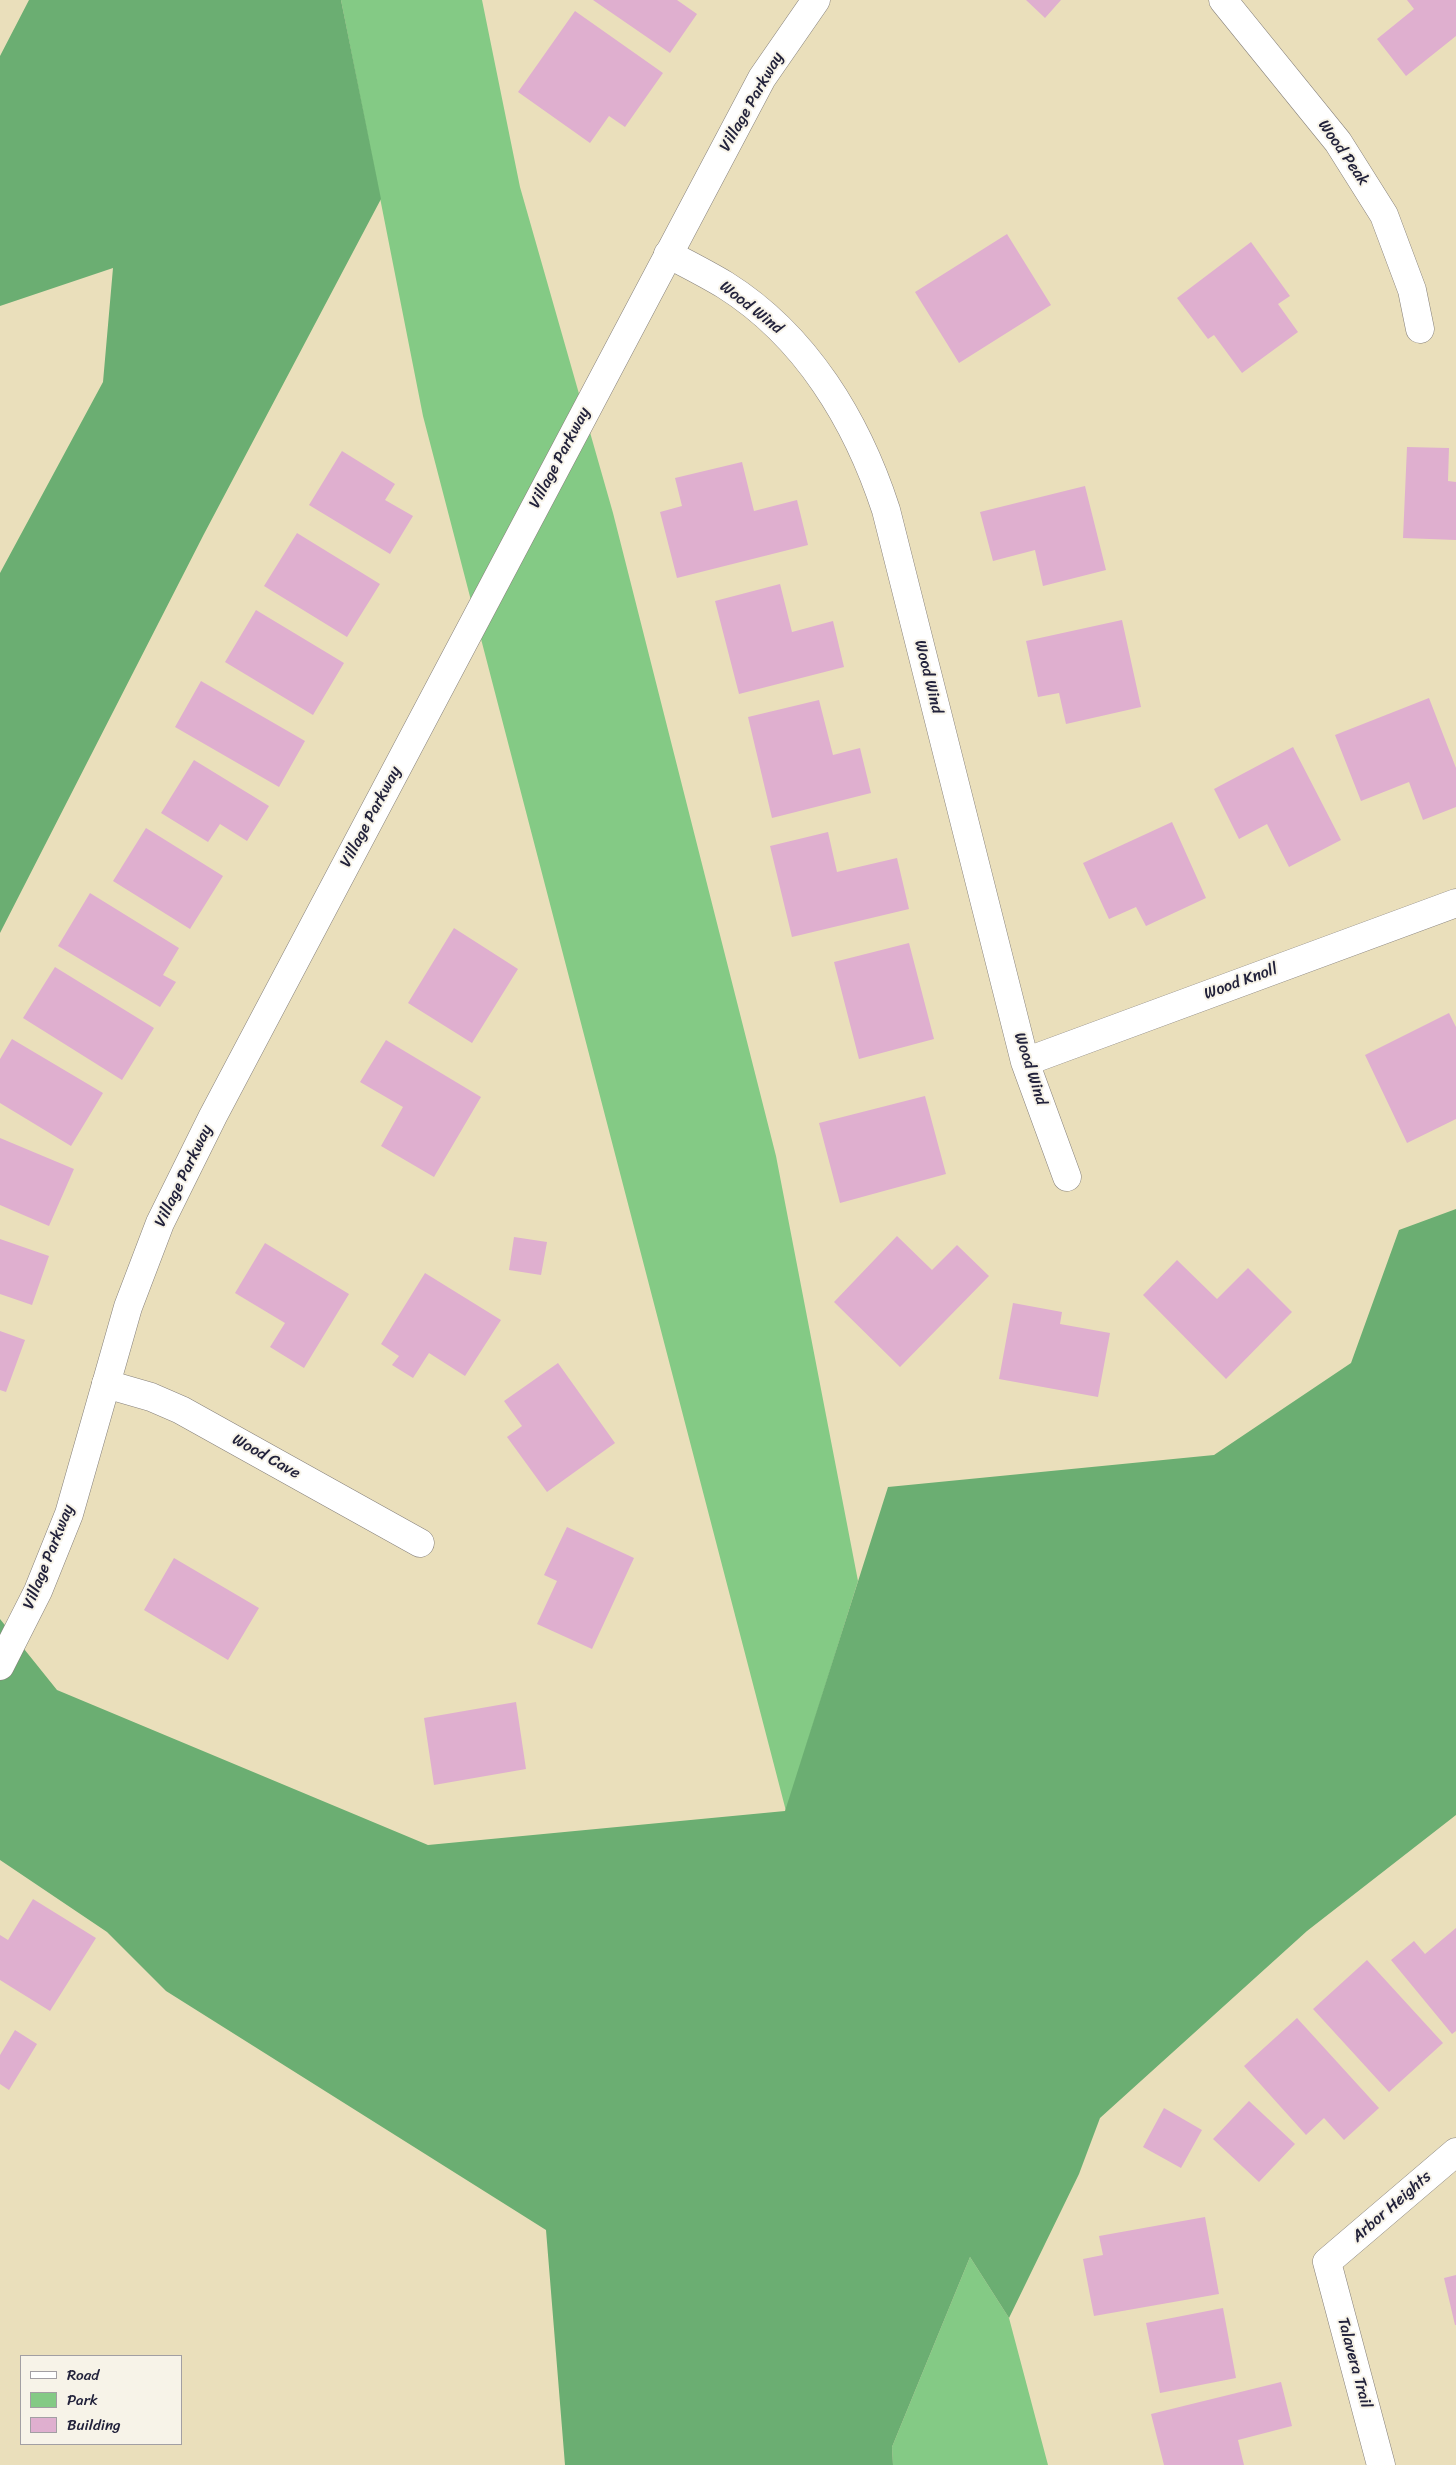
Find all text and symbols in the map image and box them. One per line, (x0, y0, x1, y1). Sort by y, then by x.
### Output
street label: Village Parkway (716, 49, 788, 155)
street label: Wood Peak (1313, 117, 1373, 189)
street label: Wood Wind (716, 277, 786, 339)
street label: Village Parkway (525, 404, 595, 512)
street label: Wood Wind (910, 638, 946, 716)
street label: Village Parkway (336, 763, 406, 871)
street label: Wood Knoll (1202, 960, 1280, 1004)
street label: Wood Wind (1009, 1030, 1051, 1108)
street label: Village Parkway (151, 1122, 217, 1230)
street label: Wood Cave (229, 1430, 303, 1484)
street label: Village Parkway (19, 1502, 79, 1612)
street label: Arbor Heights (1348, 2167, 1436, 2247)
street label: Talavera Trail (1333, 2316, 1375, 2410)
legend (20, 2355, 182, 2445)
text: Road (67, 2362, 99, 2388)
text: Park (67, 2387, 98, 2413)
text: Building (67, 2412, 121, 2438)

